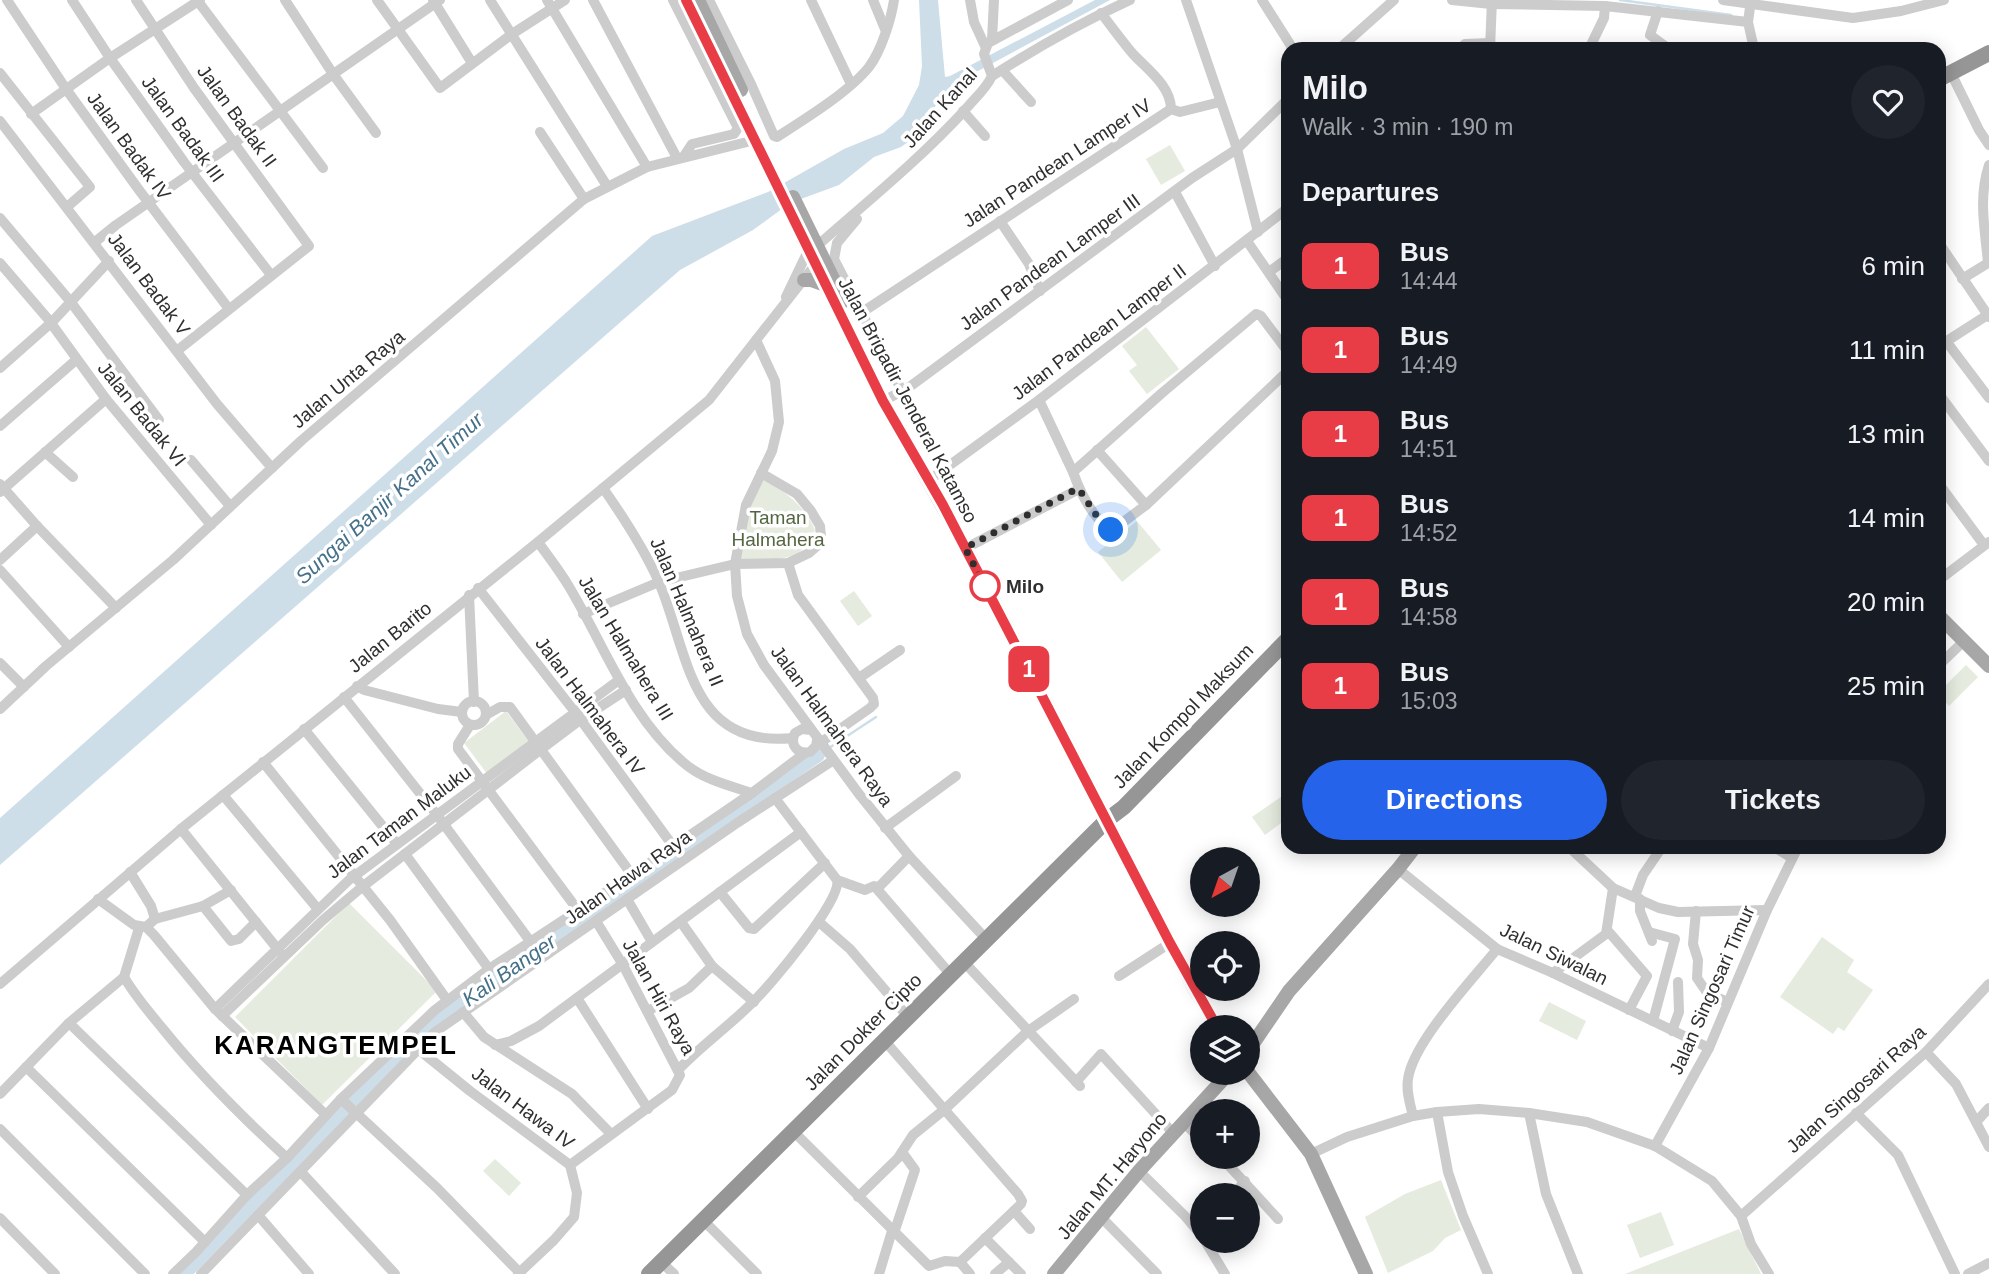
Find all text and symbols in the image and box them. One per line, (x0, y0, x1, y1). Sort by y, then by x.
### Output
street label: Jalan Badak II (193, 61, 281, 171)
street label: Jalan Kanal (899, 64, 981, 152)
button: heart (1851, 65, 1925, 139)
text: Milo (1302, 69, 1368, 106)
street label: Jalan Badak III (138, 72, 228, 186)
street label: Jalan Badak IV (83, 88, 175, 204)
street label: Jalan Pandean Lamper IV (959, 94, 1155, 232)
text: Walk · 3 min · 190 m (1302, 114, 1513, 140)
text: Departures (1302, 177, 1439, 207)
street label: Jalan Pandean Lamper III (955, 189, 1145, 335)
street label: Jalan Badak V (104, 229, 194, 340)
text: Bus (1400, 237, 1449, 267)
text: 6 min (1861, 251, 1925, 281)
text: 1 (1334, 252, 1347, 279)
street label: Jalan Pandean Lamper II (1007, 259, 1191, 405)
text: 14:44 (1400, 268, 1458, 294)
street label: Jalan Brigadir Jenderal Katamso (834, 274, 982, 526)
text: Bus (1400, 321, 1449, 351)
street label: Jalan Unta Raya (287, 326, 409, 432)
text: 11 min (1849, 335, 1925, 365)
text: 1 (1334, 336, 1347, 363)
text: 14:49 (1400, 352, 1458, 378)
street label: Jalan Badak VI (94, 358, 190, 470)
text: Bus (1400, 405, 1449, 435)
water label: Sungai Banjir Kanal Timur (291, 407, 488, 588)
text: 13 min (1847, 419, 1925, 449)
text: 1 (1334, 420, 1347, 447)
text: 14:51 (1400, 436, 1458, 462)
text: Bus (1400, 489, 1449, 519)
text: 14 min (1847, 503, 1925, 533)
text: 1 (1334, 504, 1347, 531)
park label: Taman Halmahera (732, 507, 825, 550)
your location (1093, 512, 1128, 547)
text: 14:52 (1400, 520, 1458, 546)
street label: Jalan Halmahera II (646, 535, 728, 689)
marker: Milo (970, 571, 1000, 601)
street label: Jalan Halmahera III (575, 572, 677, 724)
text: Bus (1400, 573, 1449, 603)
place label: Milo (1006, 576, 1044, 597)
text: 20 min (1847, 587, 1925, 617)
text: 1 (1334, 588, 1347, 615)
street label: Jalan Barito (344, 597, 436, 677)
text: 14:58 (1400, 604, 1458, 630)
street label: Jalan Halmahera IV (531, 633, 649, 779)
street label: Jalan Kompol Maksum (1109, 640, 1257, 792)
street label: Jalan Halmahera Raya (767, 642, 898, 811)
line badge: 1 (1006, 646, 1052, 692)
text: 1 (1022, 655, 1036, 682)
text: Bus (1400, 657, 1449, 687)
text: 25 min (1847, 671, 1925, 701)
text: 1 (1334, 672, 1347, 699)
text: 15:03 (1400, 688, 1458, 714)
button: Directions (1302, 760, 1607, 840)
button: Tickets (1621, 760, 1925, 840)
street label: Jalan Taman Maluku (323, 761, 475, 883)
street label: Jalan Hawa Raya (561, 825, 695, 928)
north arrow (1190, 847, 1260, 917)
map controls (1190, 847, 1260, 1253)
street label: Jalan Singosari Timur (1665, 902, 1759, 1078)
street label: Jalan Siwalan (1497, 919, 1611, 989)
water label: Kali Banger (458, 929, 561, 1011)
button: locate (1190, 931, 1260, 1001)
street label: Jalan Hiri Raya (619, 936, 700, 1059)
street label: Jalan Dokter Cipto (800, 969, 926, 1095)
button: layers (1190, 1015, 1260, 1085)
street label: Jalan Singosari Raya (1782, 1021, 1930, 1157)
district label: KARANGTEMPEL (214, 1030, 458, 1060)
street label: Jalan Hawa IV (468, 1063, 578, 1153)
button: + (1190, 1099, 1260, 1169)
street label: Jalan MT. Haryono (1053, 1109, 1171, 1243)
button: − (1190, 1183, 1260, 1253)

